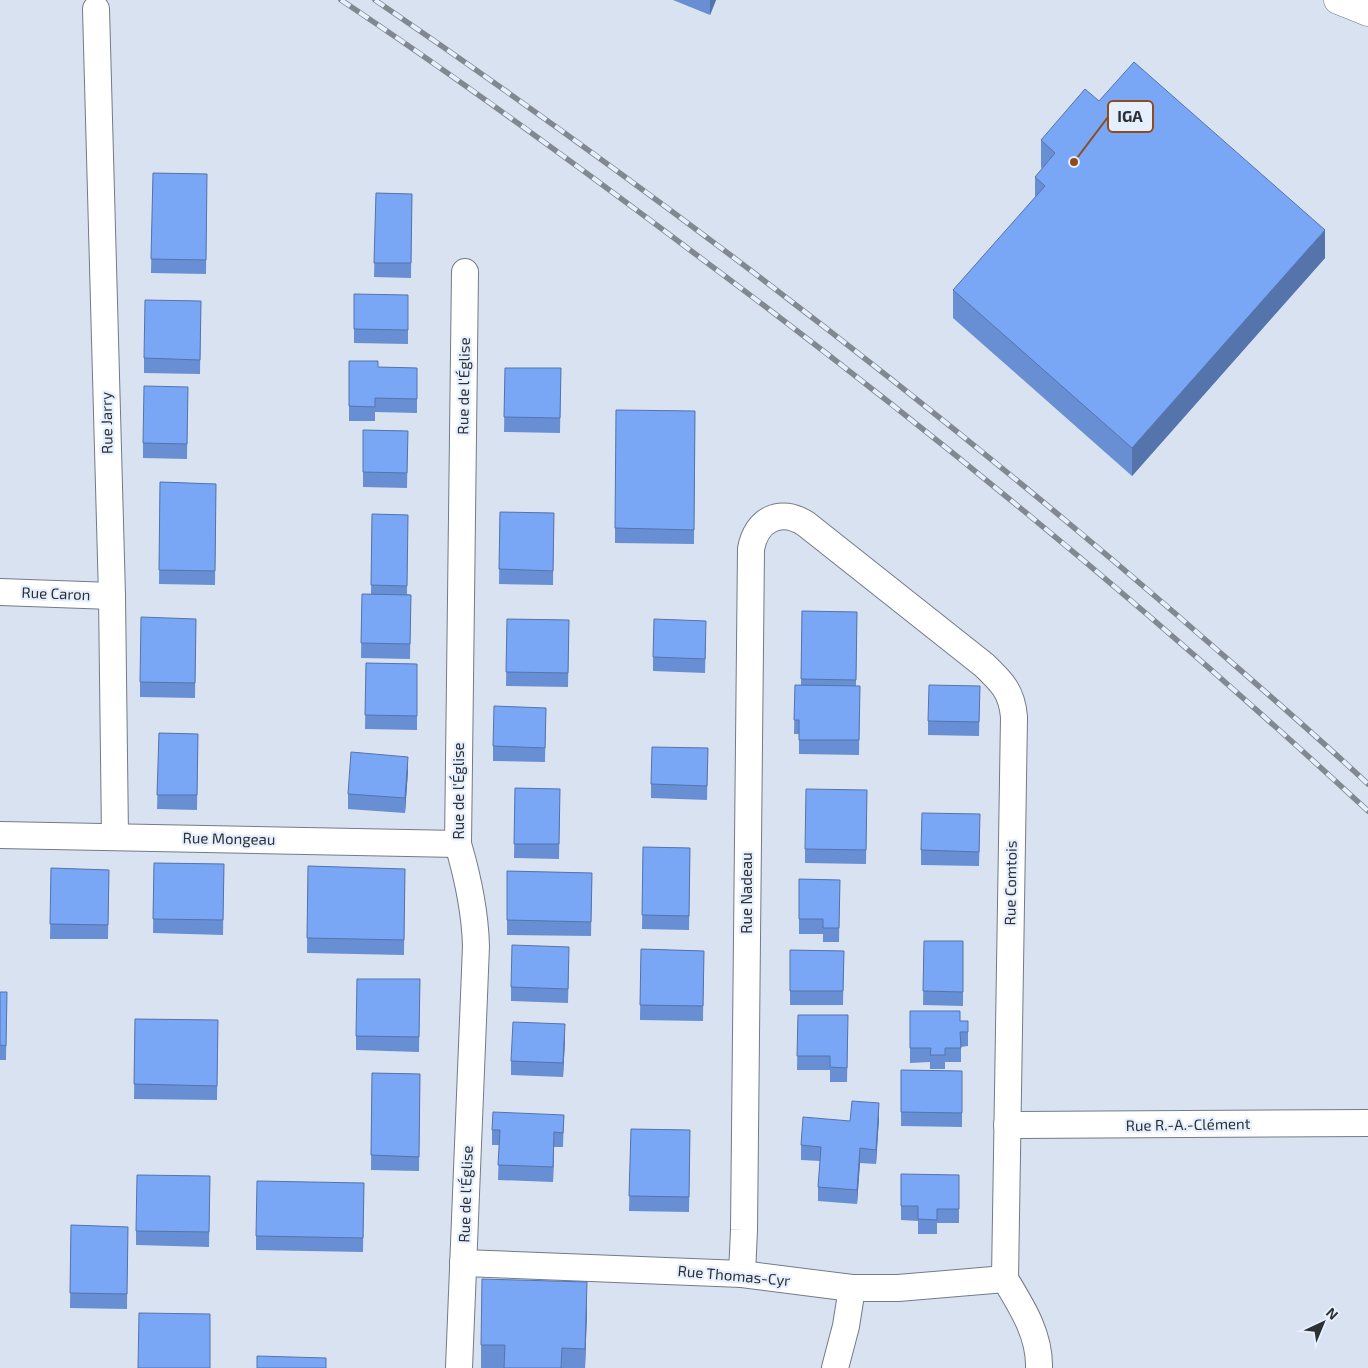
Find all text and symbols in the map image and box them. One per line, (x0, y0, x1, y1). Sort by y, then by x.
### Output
callout: IGA (1108, 101, 1153, 132)
text: IGA (1117, 106, 1143, 125)
street label: Rue de l'Église (453, 337, 473, 435)
street label: Rue Jarry (96, 392, 116, 454)
street label: Rue Caron (21, 583, 91, 603)
street label: Rue de l'Église (449, 742, 467, 840)
street label: Rue Mongeau (182, 828, 276, 848)
street label: Rue Comtois (1000, 840, 1020, 926)
street label: Rue Nadeau (737, 852, 755, 934)
street label: Rue R.-A.-Clément (1125, 1114, 1251, 1134)
street label: Rue de l'Église (454, 1145, 476, 1243)
street label: Rue Thomas-Cyr (677, 1261, 791, 1289)
north arrow (1298, 1298, 1348, 1348)
text: N (1323, 1304, 1342, 1323)

